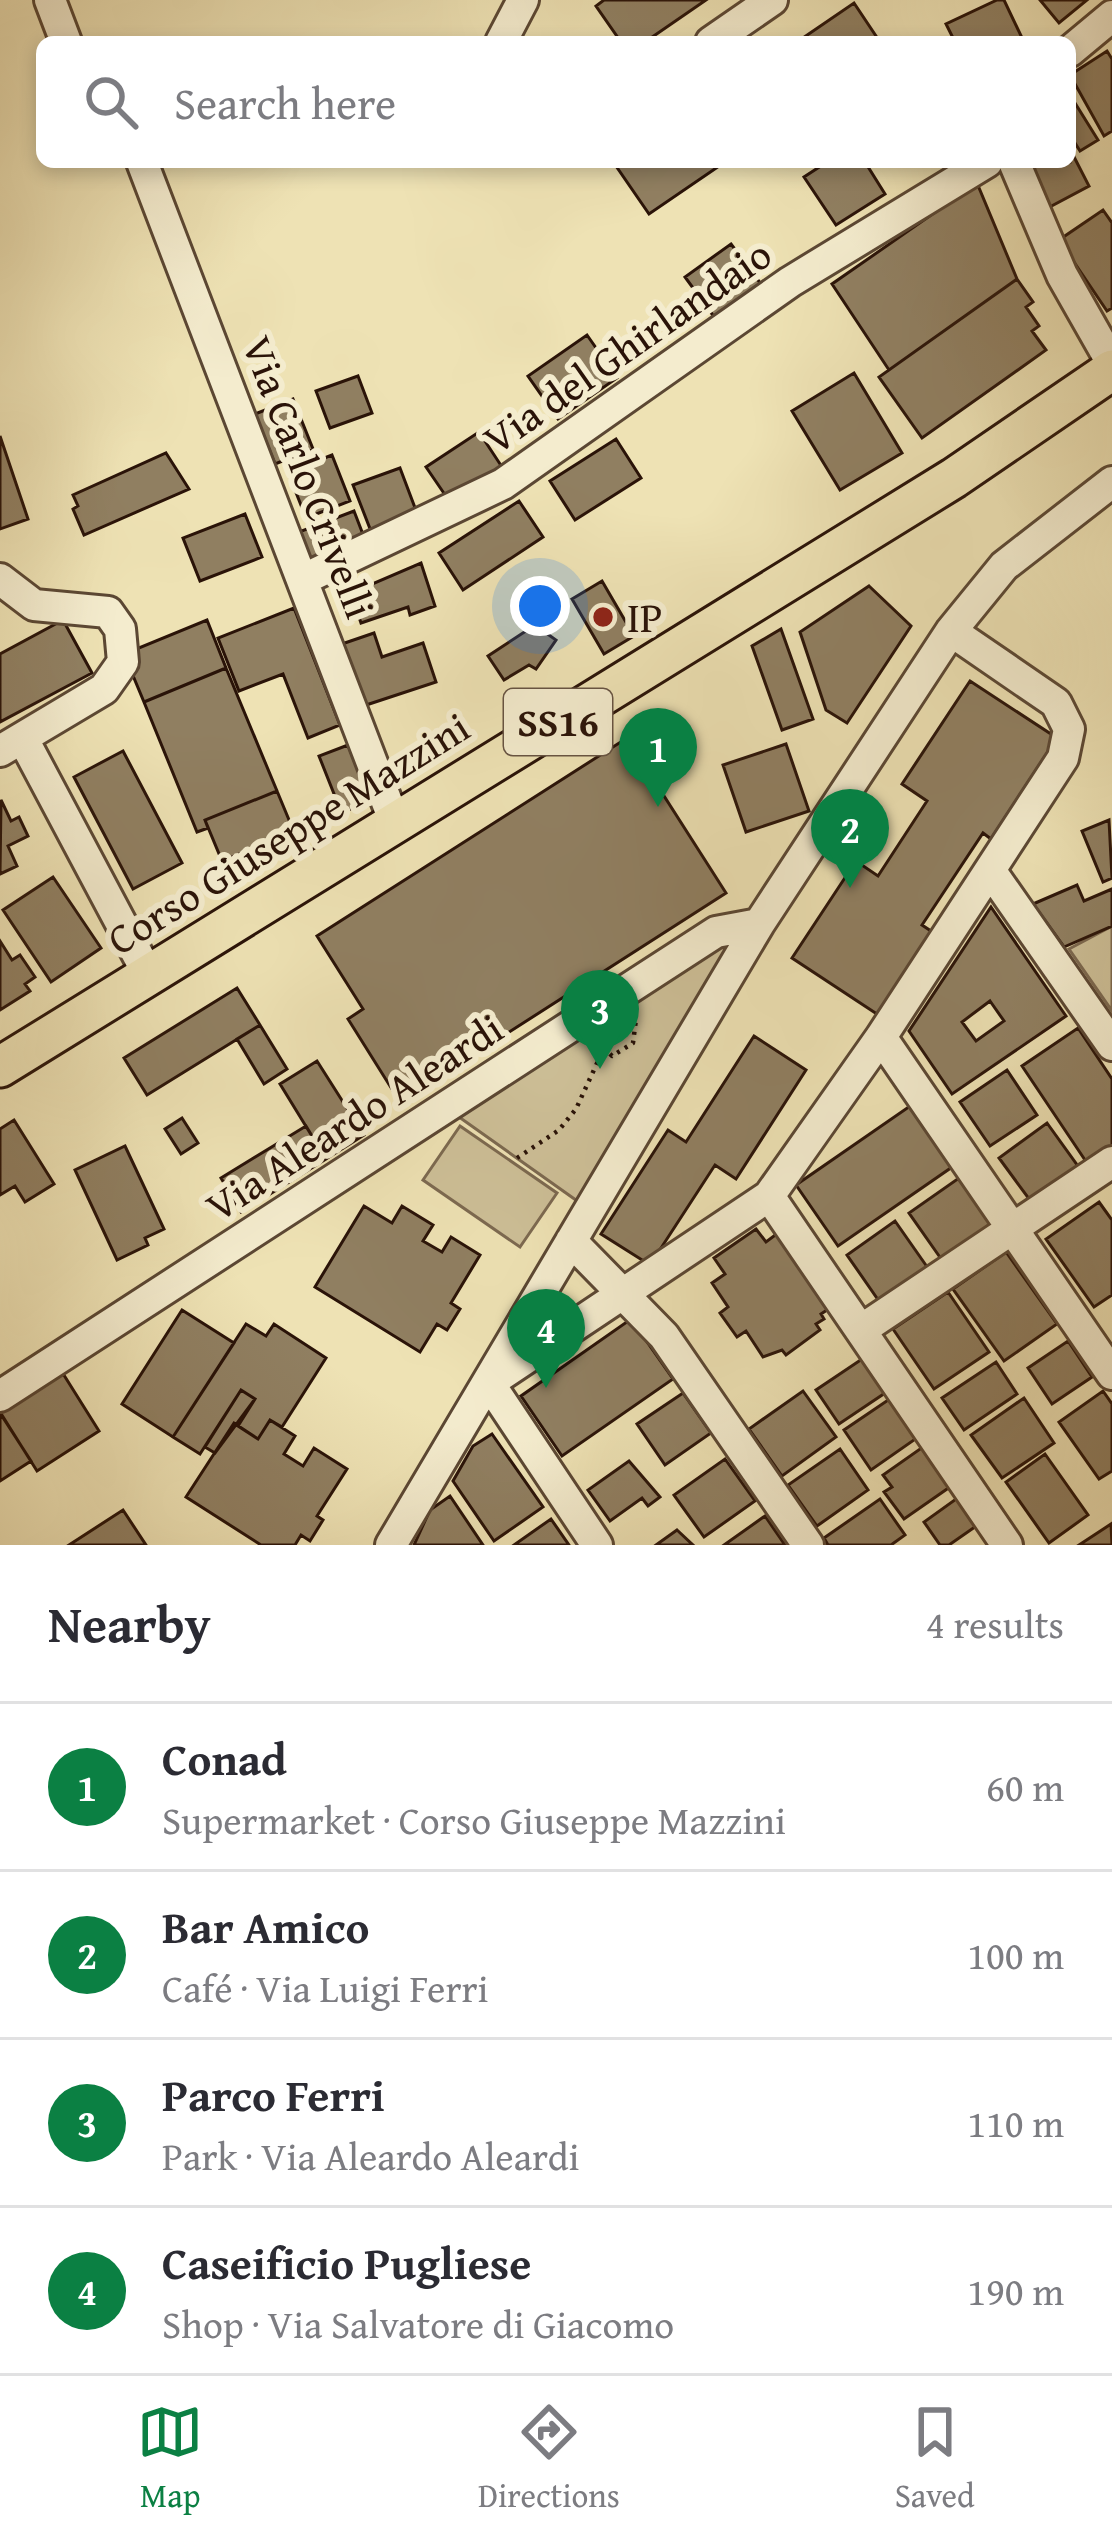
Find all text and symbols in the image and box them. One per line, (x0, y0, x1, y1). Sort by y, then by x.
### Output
search box (36, 36, 1076, 168)
icon: search (78, 69, 144, 135)
text: Search here (174, 70, 396, 135)
street label: Via del Ghirlandaio (470, 223, 783, 468)
street label: Via Carlo Crivelli (228, 327, 391, 627)
your location (510, 576, 570, 636)
place label: IP (627, 586, 663, 647)
marker: IP (590, 604, 616, 630)
road number: SS16 (504, 689, 612, 755)
street label: Corso Giuseppe Mazzini (95, 696, 481, 969)
pin: 1 (619, 708, 697, 807)
pin: 2 (811, 789, 889, 888)
pin: 3 (561, 970, 639, 1069)
street label: Via Aleardo Aleardi (193, 998, 514, 1236)
pin: 4 (507, 1289, 585, 1388)
text: Nearby (48, 1586, 211, 1661)
text: 4 results (926, 1595, 1064, 1652)
text: Conad (162, 1726, 287, 1791)
text: 1 (77, 1758, 97, 1815)
text: 60 m (986, 1758, 1064, 1815)
text: Supermarket · Corso Giuseppe Mazzini (162, 1791, 786, 1848)
text: Bar Amico (162, 1894, 369, 1959)
text: 2 (77, 1926, 97, 1983)
text: 100 m (967, 1926, 1064, 1983)
text: Café · Via Luigi Ferri (162, 1959, 489, 2016)
text: Parco Ferri (162, 2062, 385, 2127)
text: 3 (77, 2094, 97, 2151)
text: 110 m (967, 2094, 1064, 2151)
text: Park · Via Aleardo Aleardi (162, 2127, 580, 2184)
text: Caseificio Pugliese (162, 2230, 531, 2295)
text: 4 (77, 2262, 97, 2319)
text: 190 m (967, 2262, 1064, 2319)
text: Shop · Via Salvatore di Giacomo (162, 2295, 674, 2352)
tab: Map (137, 2399, 203, 2519)
tab: Directions (478, 2399, 620, 2519)
tab: Saved (895, 2399, 975, 2519)

